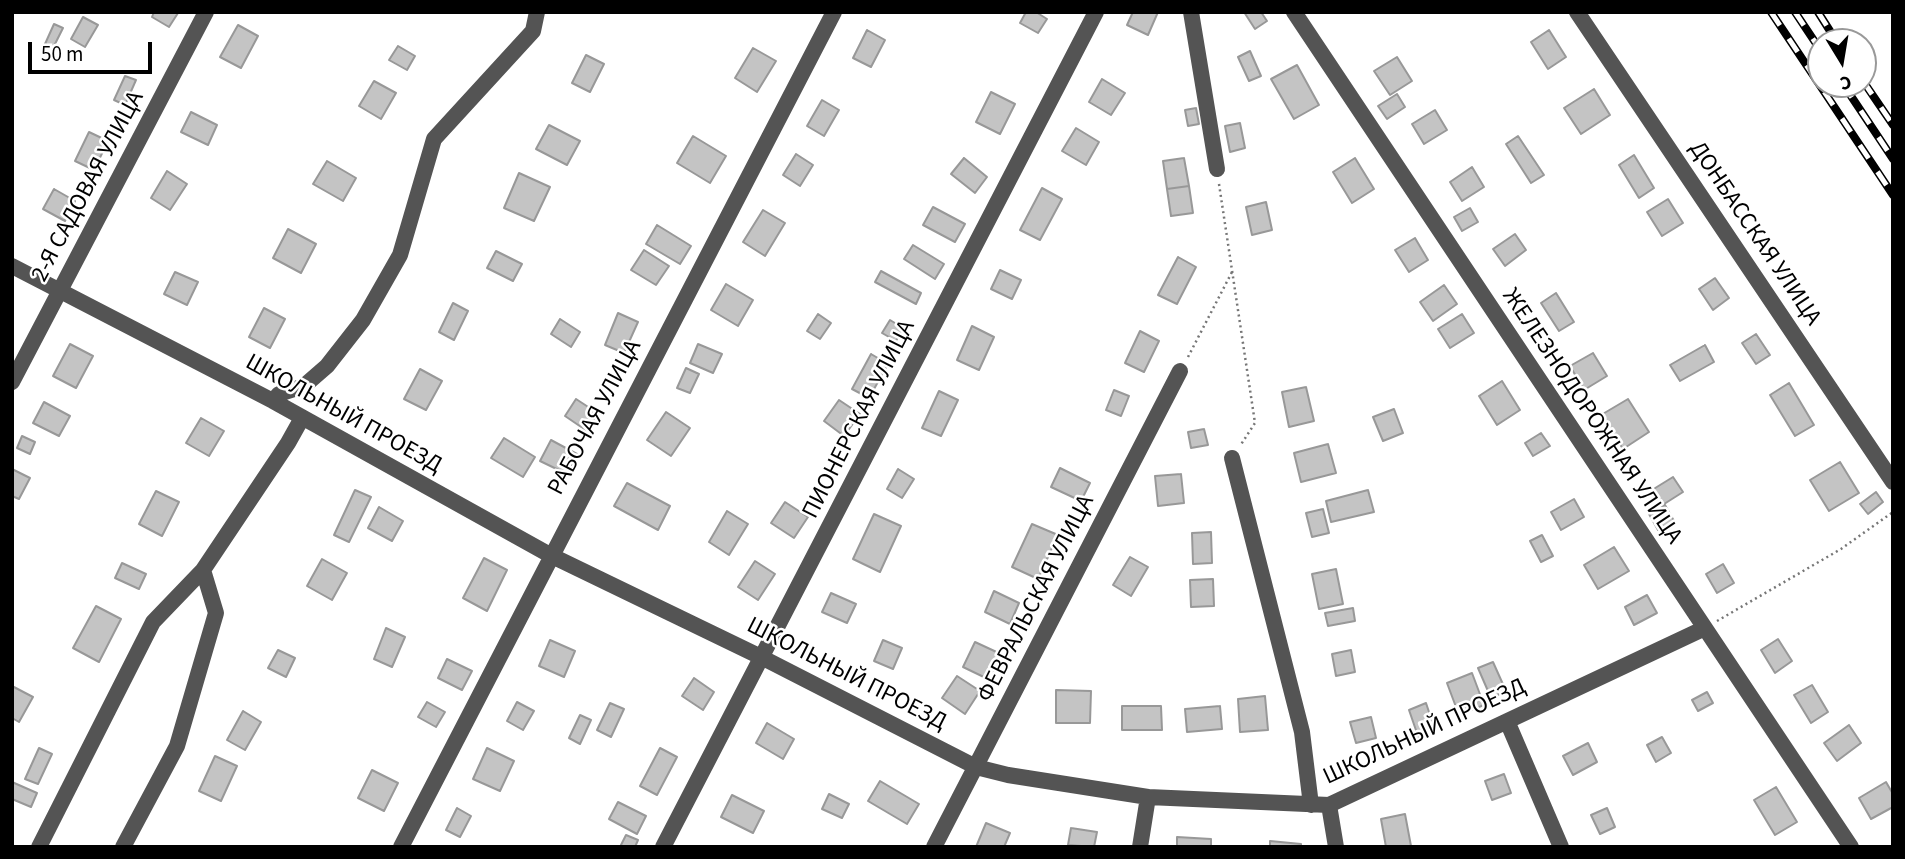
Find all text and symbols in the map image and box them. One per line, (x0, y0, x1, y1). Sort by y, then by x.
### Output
scale bar (32, 28, 156, 72)
north arrow (1807, 28, 1877, 98)
text: 50 m (41, 39, 83, 69)
text: С (1838, 68, 1854, 96)
street label: 2-Я САДОВАЯ УЛИЦА (27, 87, 151, 287)
street label: ДОНБАССКАЯ УЛИЦА (1682, 136, 1826, 332)
street label: ЖЕЛЕЗНОДОРОЖНАЯ УЛИЦА (1495, 284, 1687, 550)
street label: ПИОНЕРСКАЯ УЛИЦА (798, 316, 922, 524)
street label: РАБОЧАЯ УЛИЦА (543, 335, 649, 501)
street label: ШКОЛЬНЫЙ ПРОЕЗД (240, 349, 446, 481)
street label: ФЕВРАЛЬСКАЯ УЛИЦА (972, 491, 1102, 707)
street label: ШКОЛЬНЫЙ ПРОЕЗД (741, 612, 951, 738)
street label: ШКОЛЬНЫЙ ПРОЕЗД (1319, 673, 1531, 793)

